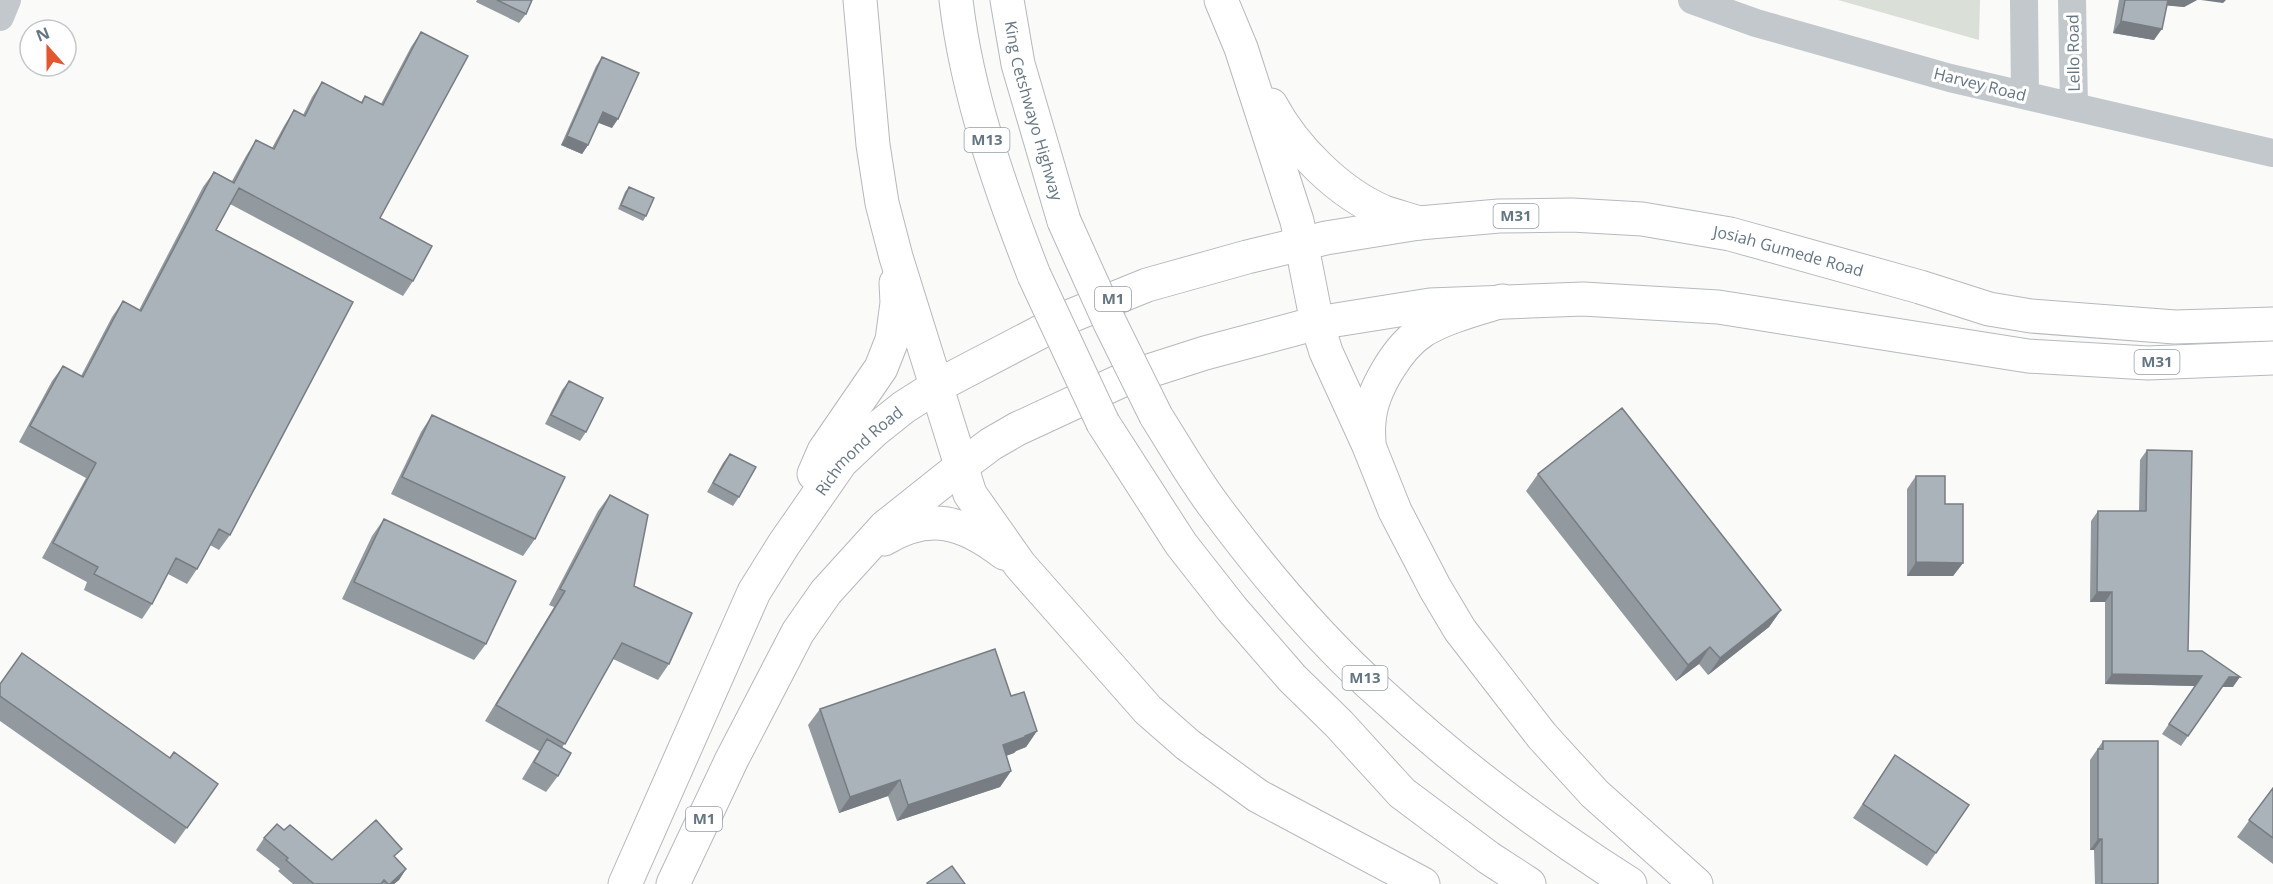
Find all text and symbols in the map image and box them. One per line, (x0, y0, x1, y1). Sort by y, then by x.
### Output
street label: Lello Road (2061, 14, 2085, 92)
north arrow (18, 18, 78, 78)
street label: King Cetshwayo Highway (1000, 19, 1069, 204)
text: N (33, 21, 53, 47)
street label: Harvey Road (1931, 62, 2029, 106)
road number: M13 (964, 128, 1010, 152)
road number: M31 (1494, 204, 1538, 228)
street label: Josiah Gumede Road (1710, 220, 1866, 282)
road number: M1 (1095, 287, 1131, 311)
road number: M31 (2134, 350, 2180, 374)
street label: Richmond Road (810, 401, 907, 500)
road number: M13 (1342, 666, 1388, 690)
road number: M1 (686, 807, 722, 831)

